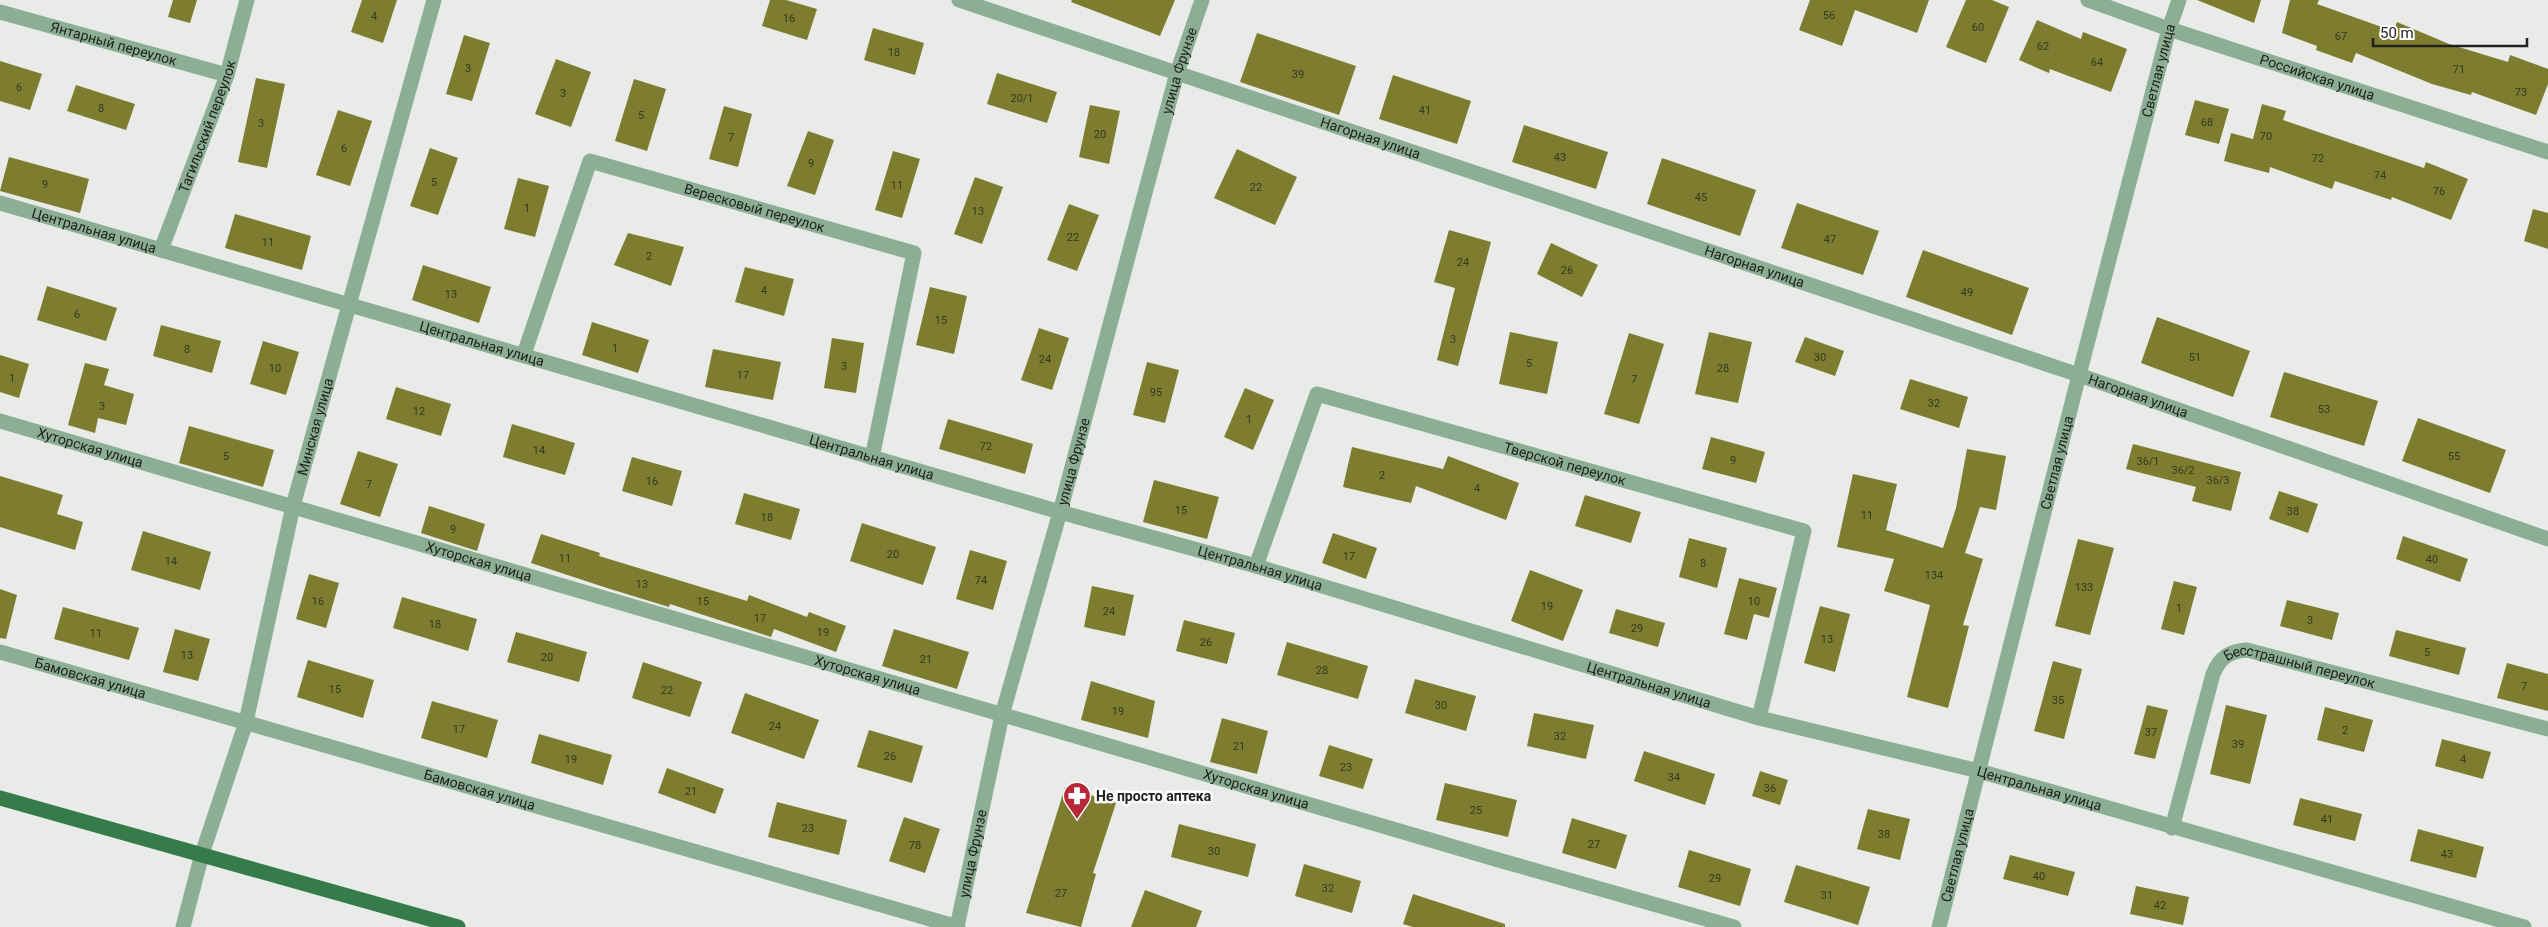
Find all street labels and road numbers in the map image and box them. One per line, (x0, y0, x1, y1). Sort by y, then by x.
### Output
street label: Янтарный переулок (49, 18, 179, 69)
street label: Светлая улица (2138, 22, 2178, 119)
street label: улица Фрунзе (1158, 25, 1200, 116)
street label: Российская улица (2258, 51, 2377, 103)
street label: Тагильский переулок (175, 58, 239, 195)
street label: Нагорная улица (1318, 114, 1423, 162)
street label: Вересковый переулок (682, 180, 827, 235)
street label: Центральная улица (30, 205, 158, 256)
street label: Нагорная улица (1702, 242, 1807, 291)
street label: Центральная улица (418, 318, 546, 369)
street label: Нагорная улица (2086, 371, 2190, 421)
street label: Минская улица (294, 376, 336, 477)
street label: Светлая улица (2037, 414, 2076, 511)
street label: улица Фрунзе (1054, 416, 1093, 507)
street label: Хуторская улица (35, 424, 145, 471)
street label: Центральная улица (808, 431, 936, 483)
street label: Тверской переулок (1502, 439, 1628, 489)
street label: Хуторская улица (424, 538, 534, 584)
street label: Центральная улица (1196, 542, 1324, 594)
street label: Бесстрашный переулок (2221, 642, 2377, 691)
street label: Хуторская улица (813, 652, 922, 698)
street label: Бамовская улица (33, 654, 148, 701)
street label: Центральная улица (1585, 658, 1713, 711)
street label: Центральная улица (1975, 763, 2104, 814)
street label: Бамовская улица (422, 766, 537, 813)
street label: Хуторская улица (1201, 766, 1311, 812)
street label: Светлая улица (1938, 807, 1977, 904)
street label: улица Фрунзе (955, 808, 990, 899)

